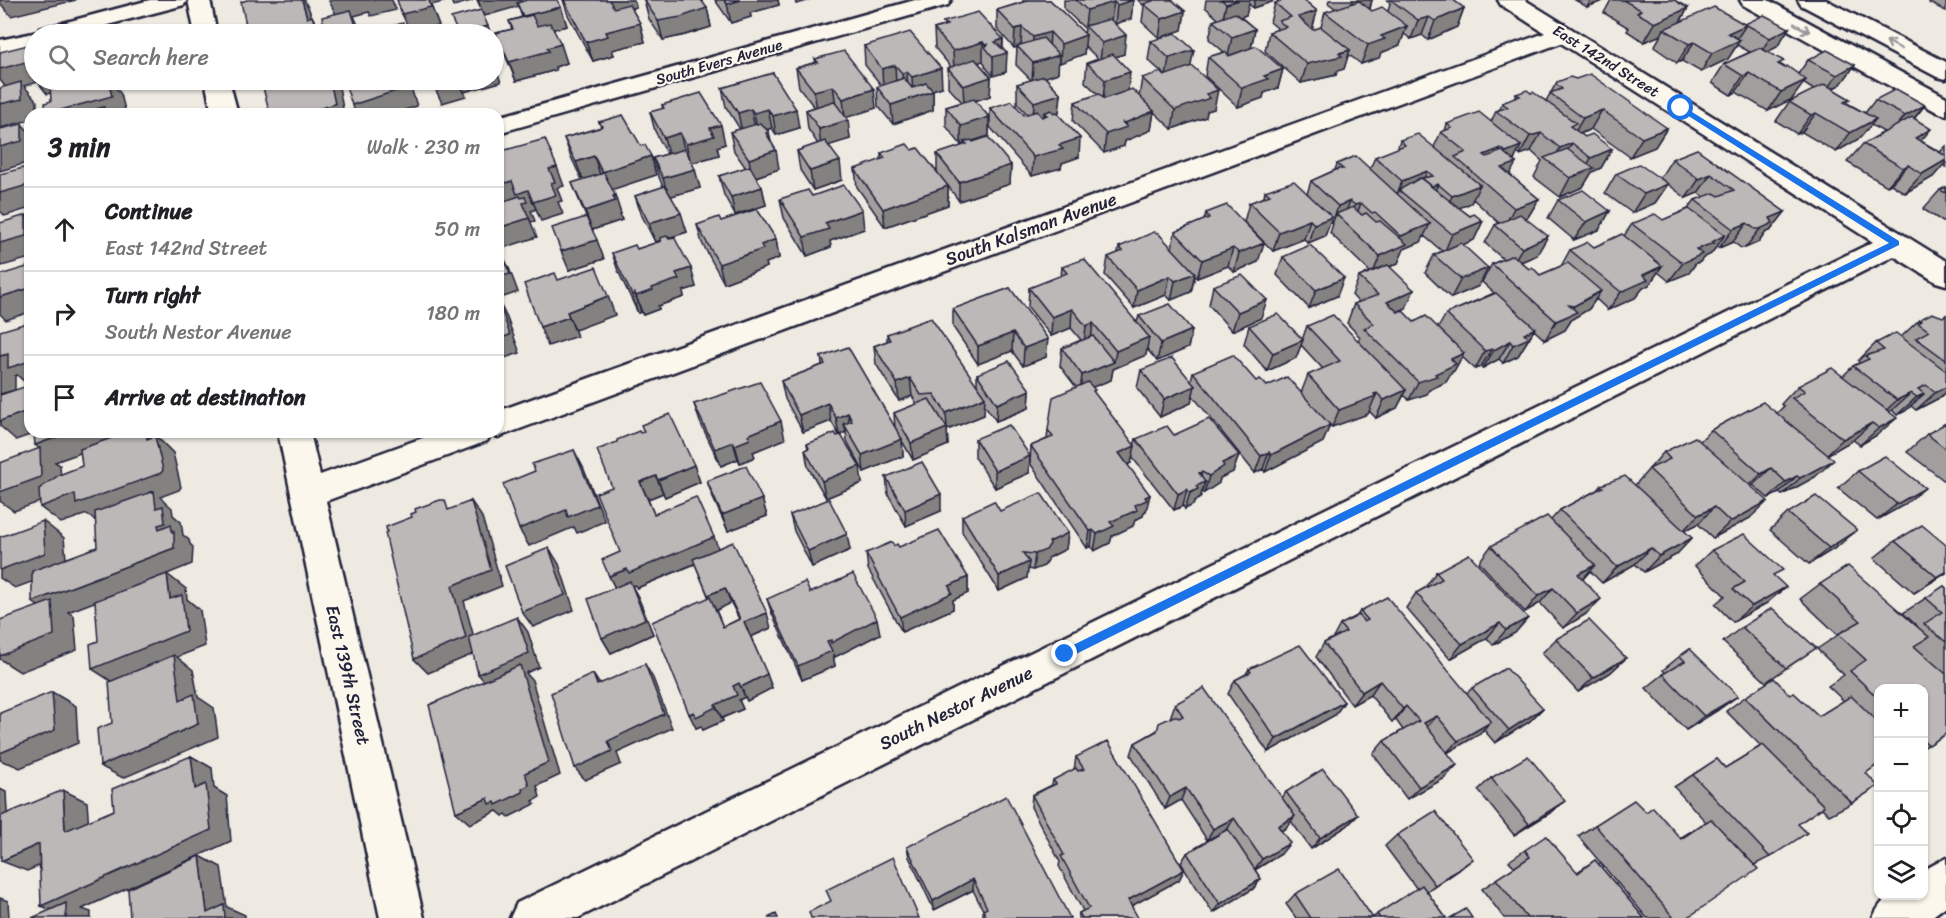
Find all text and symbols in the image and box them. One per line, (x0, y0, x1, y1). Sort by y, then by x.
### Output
street label: East 142nd Street (1547, 18, 1665, 105)
one-way arrow (1793, 22, 1810, 34)
search box (24, 24, 504, 90)
street label: South Evers Avenue (653, 31, 785, 93)
text: Search here (93, 38, 209, 77)
one-way arrow (1886, 39, 1904, 50)
icon: search (45, 41, 78, 74)
route start (1667, 94, 1693, 120)
text: 3 min (48, 124, 110, 170)
text: Walk · 230 m (367, 130, 480, 165)
street label: South Kalsman Avenue (941, 183, 1121, 275)
text: Continue (105, 192, 193, 231)
text: 50 m (435, 212, 480, 247)
icon: ahead (48, 213, 81, 246)
text: East 142nd Street (105, 231, 267, 266)
text: Turn right (105, 276, 200, 315)
text: 180 m (426, 296, 480, 331)
icon: right (48, 297, 81, 330)
text: South Nestor Avenue (105, 315, 292, 350)
text: Arrive at destination (105, 378, 306, 417)
icon: arrive (48, 381, 81, 414)
street label: East 139th Street (316, 602, 380, 748)
route end (1051, 640, 1077, 666)
street label: South Nestor Avenue (874, 657, 1038, 759)
map controls (1874, 684, 1928, 900)
button: + (1874, 684, 1928, 738)
button: − (1874, 738, 1928, 792)
button: locate (1874, 792, 1928, 846)
button: layers (1874, 846, 1928, 900)

